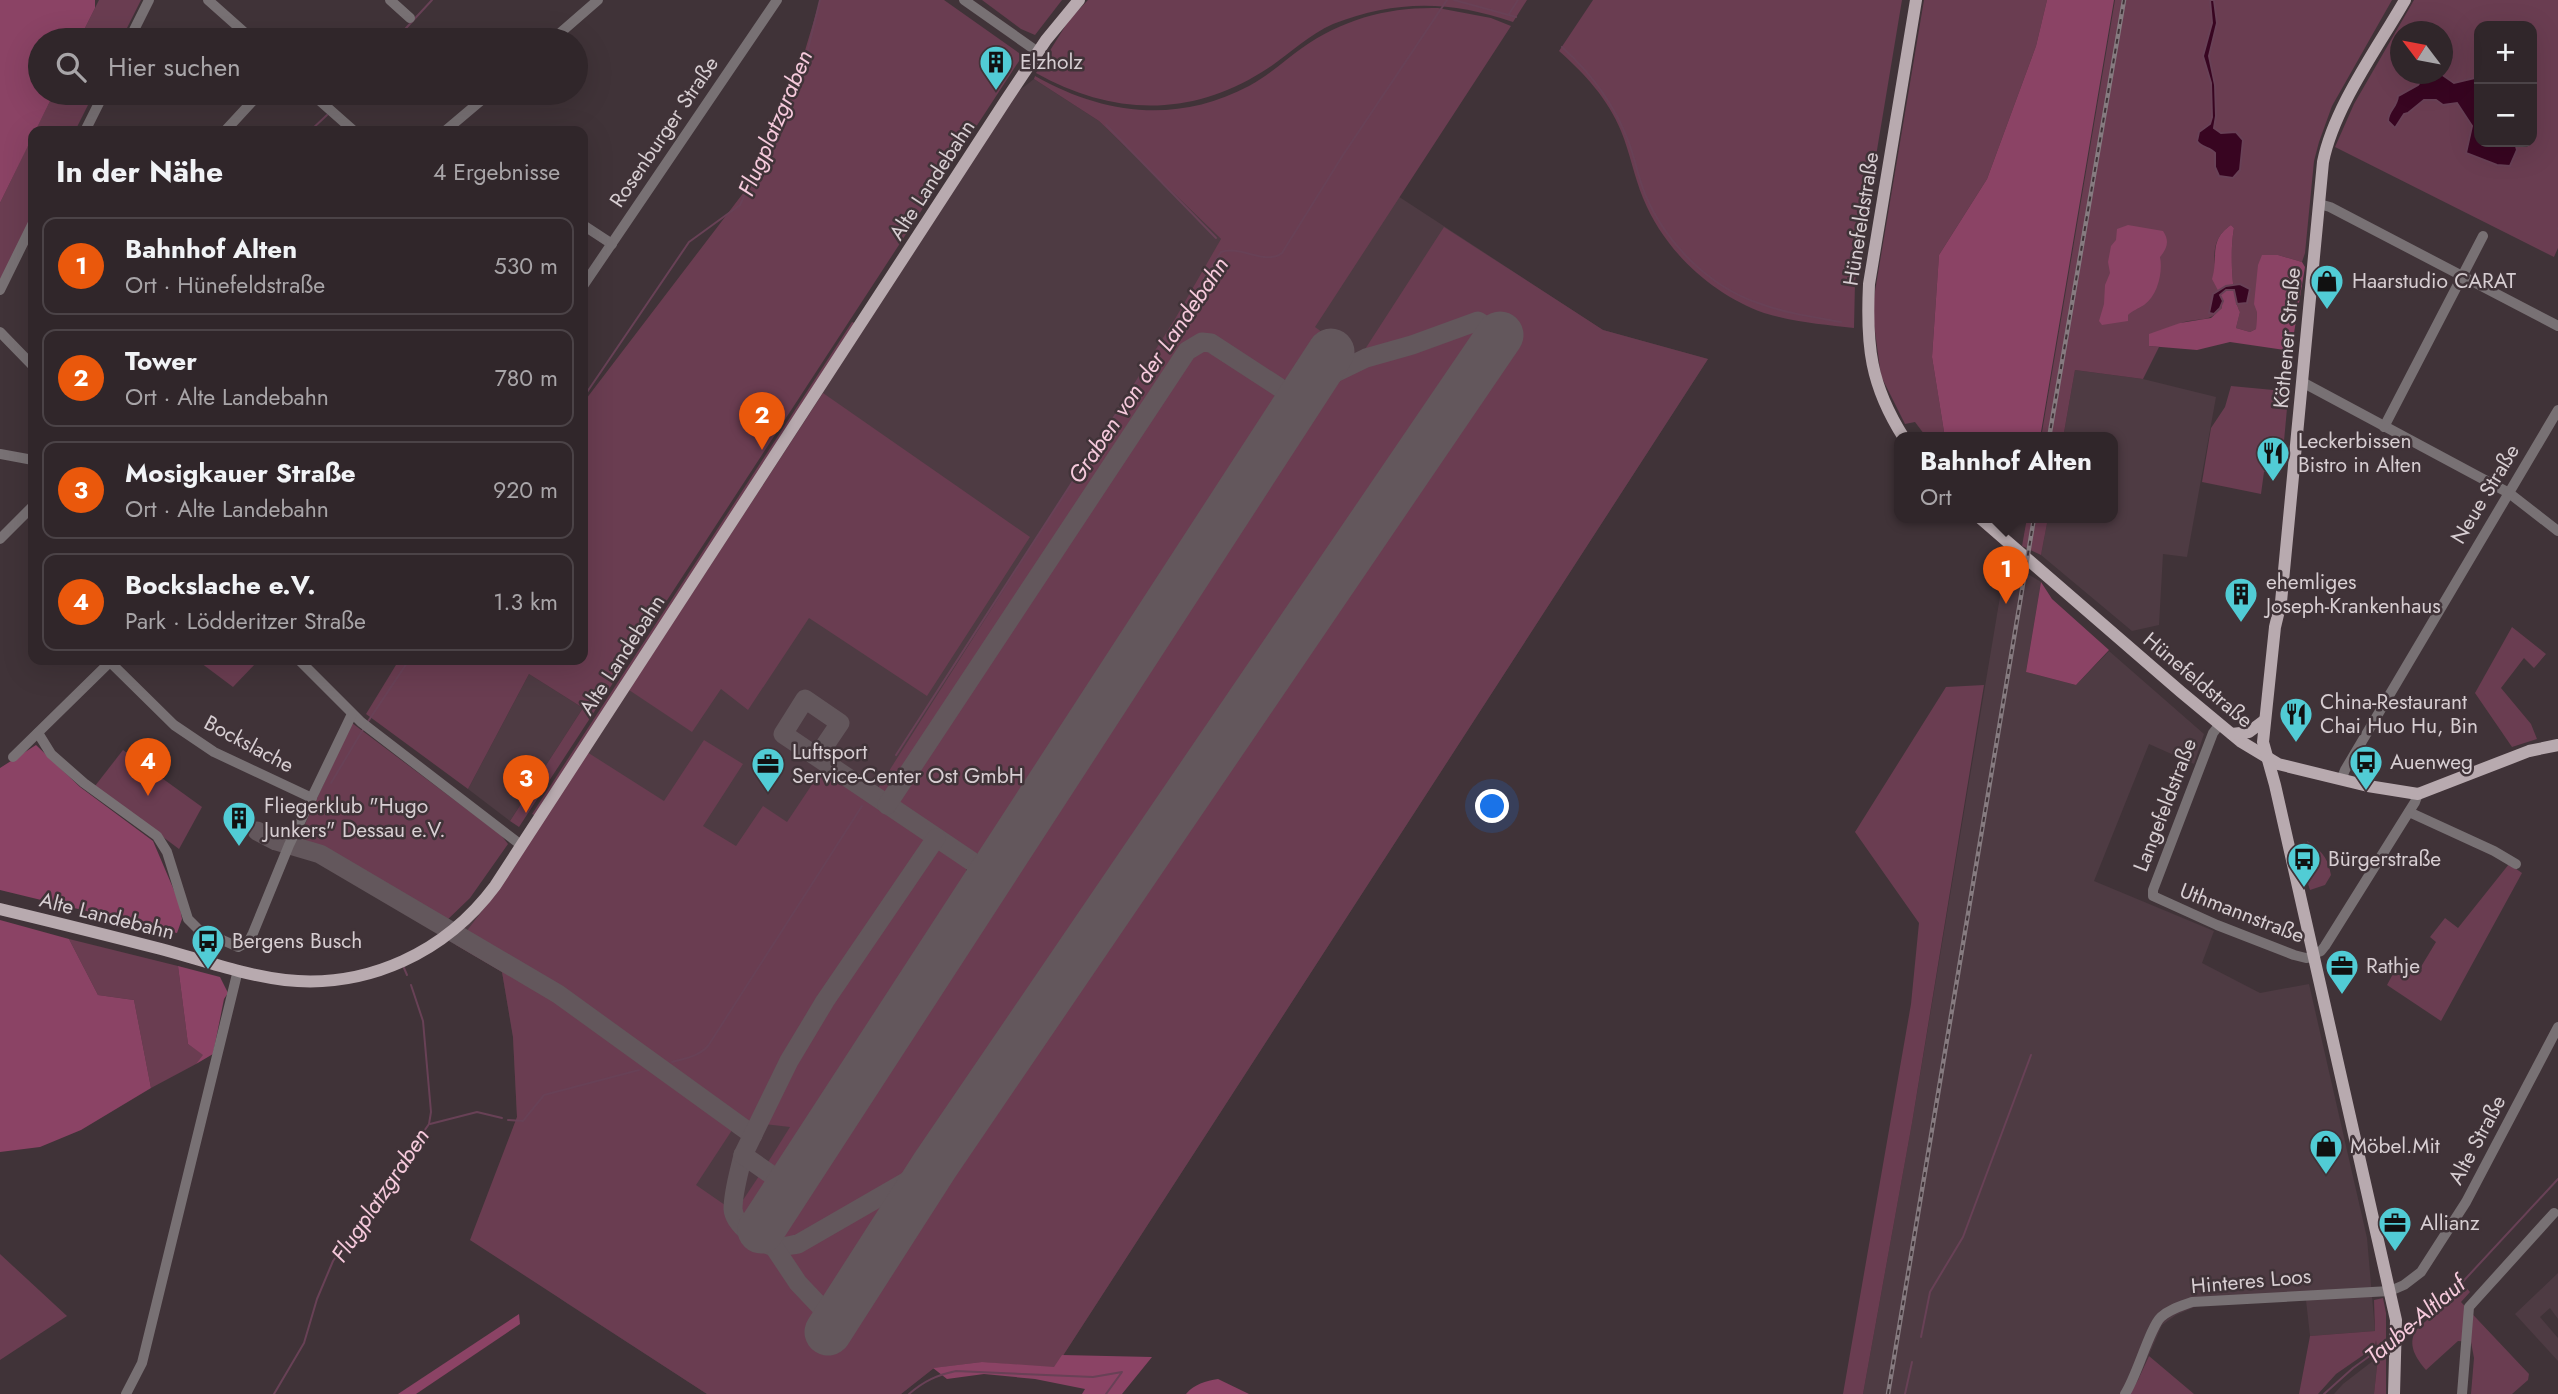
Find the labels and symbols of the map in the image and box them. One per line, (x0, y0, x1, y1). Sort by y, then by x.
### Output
north arrow (2390, 21, 2453, 84)
building icon: Elzholz (977, 43, 1015, 92)
water label: Flugplatzgraben (729, 45, 821, 201)
place label: Elzholz (1020, 47, 1083, 77)
street label: Rosenburger Straße (602, 50, 726, 213)
street label: Alte Landebahn (882, 114, 982, 246)
street label: Hünefeldstraße (1836, 150, 1886, 288)
water label: Graben von der Landebahn (1059, 250, 1237, 490)
shop icon: Haarstudio CARAT (2308, 262, 2346, 311)
street label: Köthener Straße (2266, 266, 2308, 410)
place label: Haarstudio CARAT (2352, 266, 2516, 296)
pin: 2 (739, 392, 785, 450)
place label: Leckerbissen Bistro in Alten (2298, 426, 2422, 480)
restaurant icon: Leckerbissen Bistro in Alten (2254, 434, 2292, 483)
street label: Neue Straße (2443, 438, 2527, 550)
pin: 1 (1983, 546, 2029, 604)
place label: ehemliges Joseph-Krankenhaus (2263, 567, 2441, 621)
building icon: ehemliges Joseph-Krankenhaus (2222, 575, 2260, 624)
street label: Alte Landebahn (572, 589, 672, 721)
street label: Hünefeldstraße (2137, 625, 2259, 735)
place label: China-Restaurant Chai Huo Hu, Bin (2320, 687, 2478, 741)
restaurant icon: China-Restaurant Chai Huo Hu, Bin (2277, 695, 2315, 744)
street label: Bockslache (199, 708, 299, 780)
street label: Langefeldstraße (2126, 734, 2204, 876)
place label: Luftsport Service-Center Ost GmbH (792, 737, 1024, 791)
pin: 4 (125, 738, 171, 796)
bus stop icon: Auenweg (2347, 743, 2385, 792)
office icon: Luftsport Service-Center Ost GmbH (749, 745, 787, 794)
place label: Auenweg (2390, 747, 2473, 777)
pin: 3 (503, 755, 549, 813)
your location (1475, 789, 1509, 823)
place label: Fliegerklub "Hugo Junkers" Dessau e.V. (261, 791, 446, 845)
building icon: Fliegerklub "Hugo Junkers" Dessau e.V. (220, 799, 258, 848)
bus stop icon: Bürgerstraße (2285, 840, 2323, 889)
place label: Bürgerstraße (2328, 844, 2441, 874)
street label: Uthmannstraße (2175, 875, 2309, 951)
street label: Alte Landebahn (36, 885, 178, 947)
bus stop icon: Bergens Busch (189, 922, 227, 971)
place label: Bergens Busch (232, 926, 362, 956)
office icon: Rathje (2323, 947, 2361, 996)
place label: Rathje (2366, 951, 2420, 981)
street label: Alte Straße (2441, 1090, 2513, 1190)
water label: Flugplatzgraben (322, 1121, 438, 1269)
shop icon: Möbel.Mit (2307, 1127, 2345, 1176)
place label: Möbel.Mit (2350, 1131, 2440, 1161)
office icon: Allianz (2376, 1204, 2414, 1253)
place label: Allianz (2420, 1208, 2480, 1238)
street label: Hinteres Loos (2190, 1261, 2312, 1301)
water label: Taube-Altlauf (2357, 1265, 2476, 1372)

